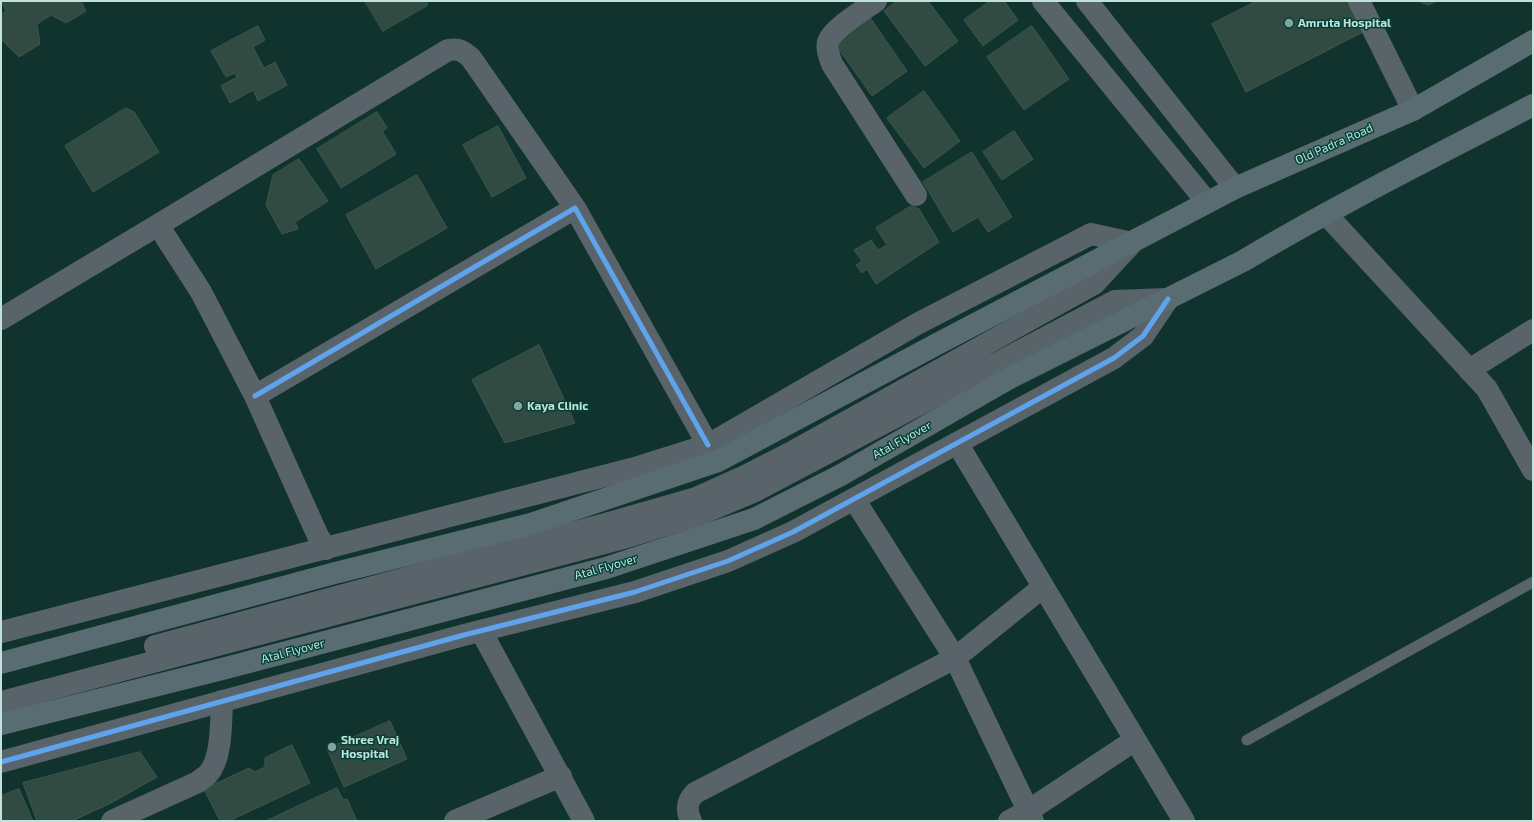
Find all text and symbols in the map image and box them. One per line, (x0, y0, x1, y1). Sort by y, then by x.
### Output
place label: Amruta Hospital (1298, 16, 1391, 30)
marker: Amruta Hospital (1283, 17, 1295, 29)
street label: Old Padra Road (1293, 120, 1375, 168)
place label: Kaya Clinic (527, 399, 588, 413)
marker: Kaya Clinic (512, 400, 524, 412)
street label: Atal Flyover (870, 418, 934, 462)
street label: Atal Flyover (573, 551, 639, 583)
street label: Atal Flyover (260, 636, 326, 666)
place label: Shree Vraj Hospital (341, 733, 399, 761)
marker: Shree Vraj Hospital (326, 741, 338, 753)

